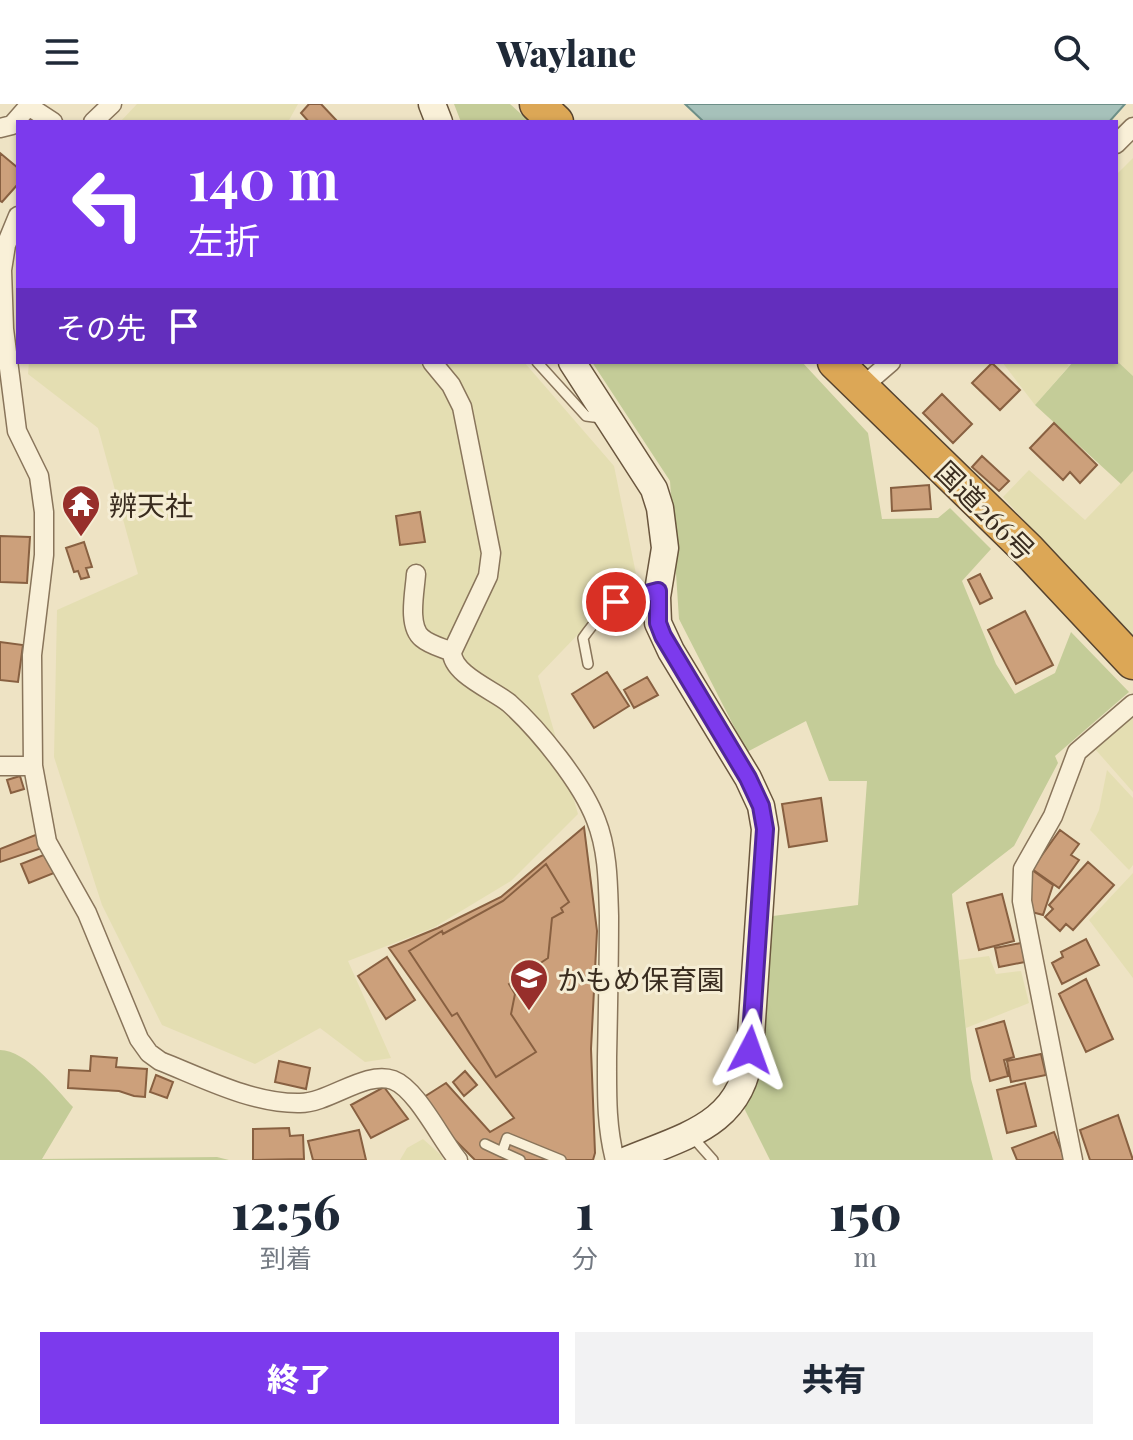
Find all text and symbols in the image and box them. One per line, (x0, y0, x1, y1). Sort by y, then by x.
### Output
text: Waylane (496, 28, 637, 76)
icon: menu (40, 30, 84, 74)
icon: search (1049, 30, 1093, 74)
text: 140 m (188, 140, 339, 215)
icon: left (56, 152, 160, 256)
text: 左折 (188, 215, 260, 263)
icon: arrive (162, 304, 206, 348)
text: その先 (56, 307, 146, 347)
street label: 国道266号 (928, 452, 1044, 568)
temple icon: 辨天社 (60, 483, 102, 538)
place label: 辨天社 (109, 486, 193, 523)
pin (582, 568, 650, 636)
icon: arrive (594, 580, 638, 624)
school or university icon: かもめ保育園 (508, 957, 550, 1012)
place label: かもめ保育園 (557, 960, 725, 997)
position arrow (708, 1008, 792, 1092)
text: 12:56 (231, 1178, 340, 1242)
text: 1 (575, 1178, 594, 1242)
text: 150 (829, 1179, 902, 1243)
text: m (854, 1239, 877, 1274)
text: 到着 (260, 1240, 312, 1275)
text: 分 (572, 1240, 598, 1275)
button: 終了 (40, 1332, 559, 1424)
button: 共有 (575, 1332, 1093, 1424)

